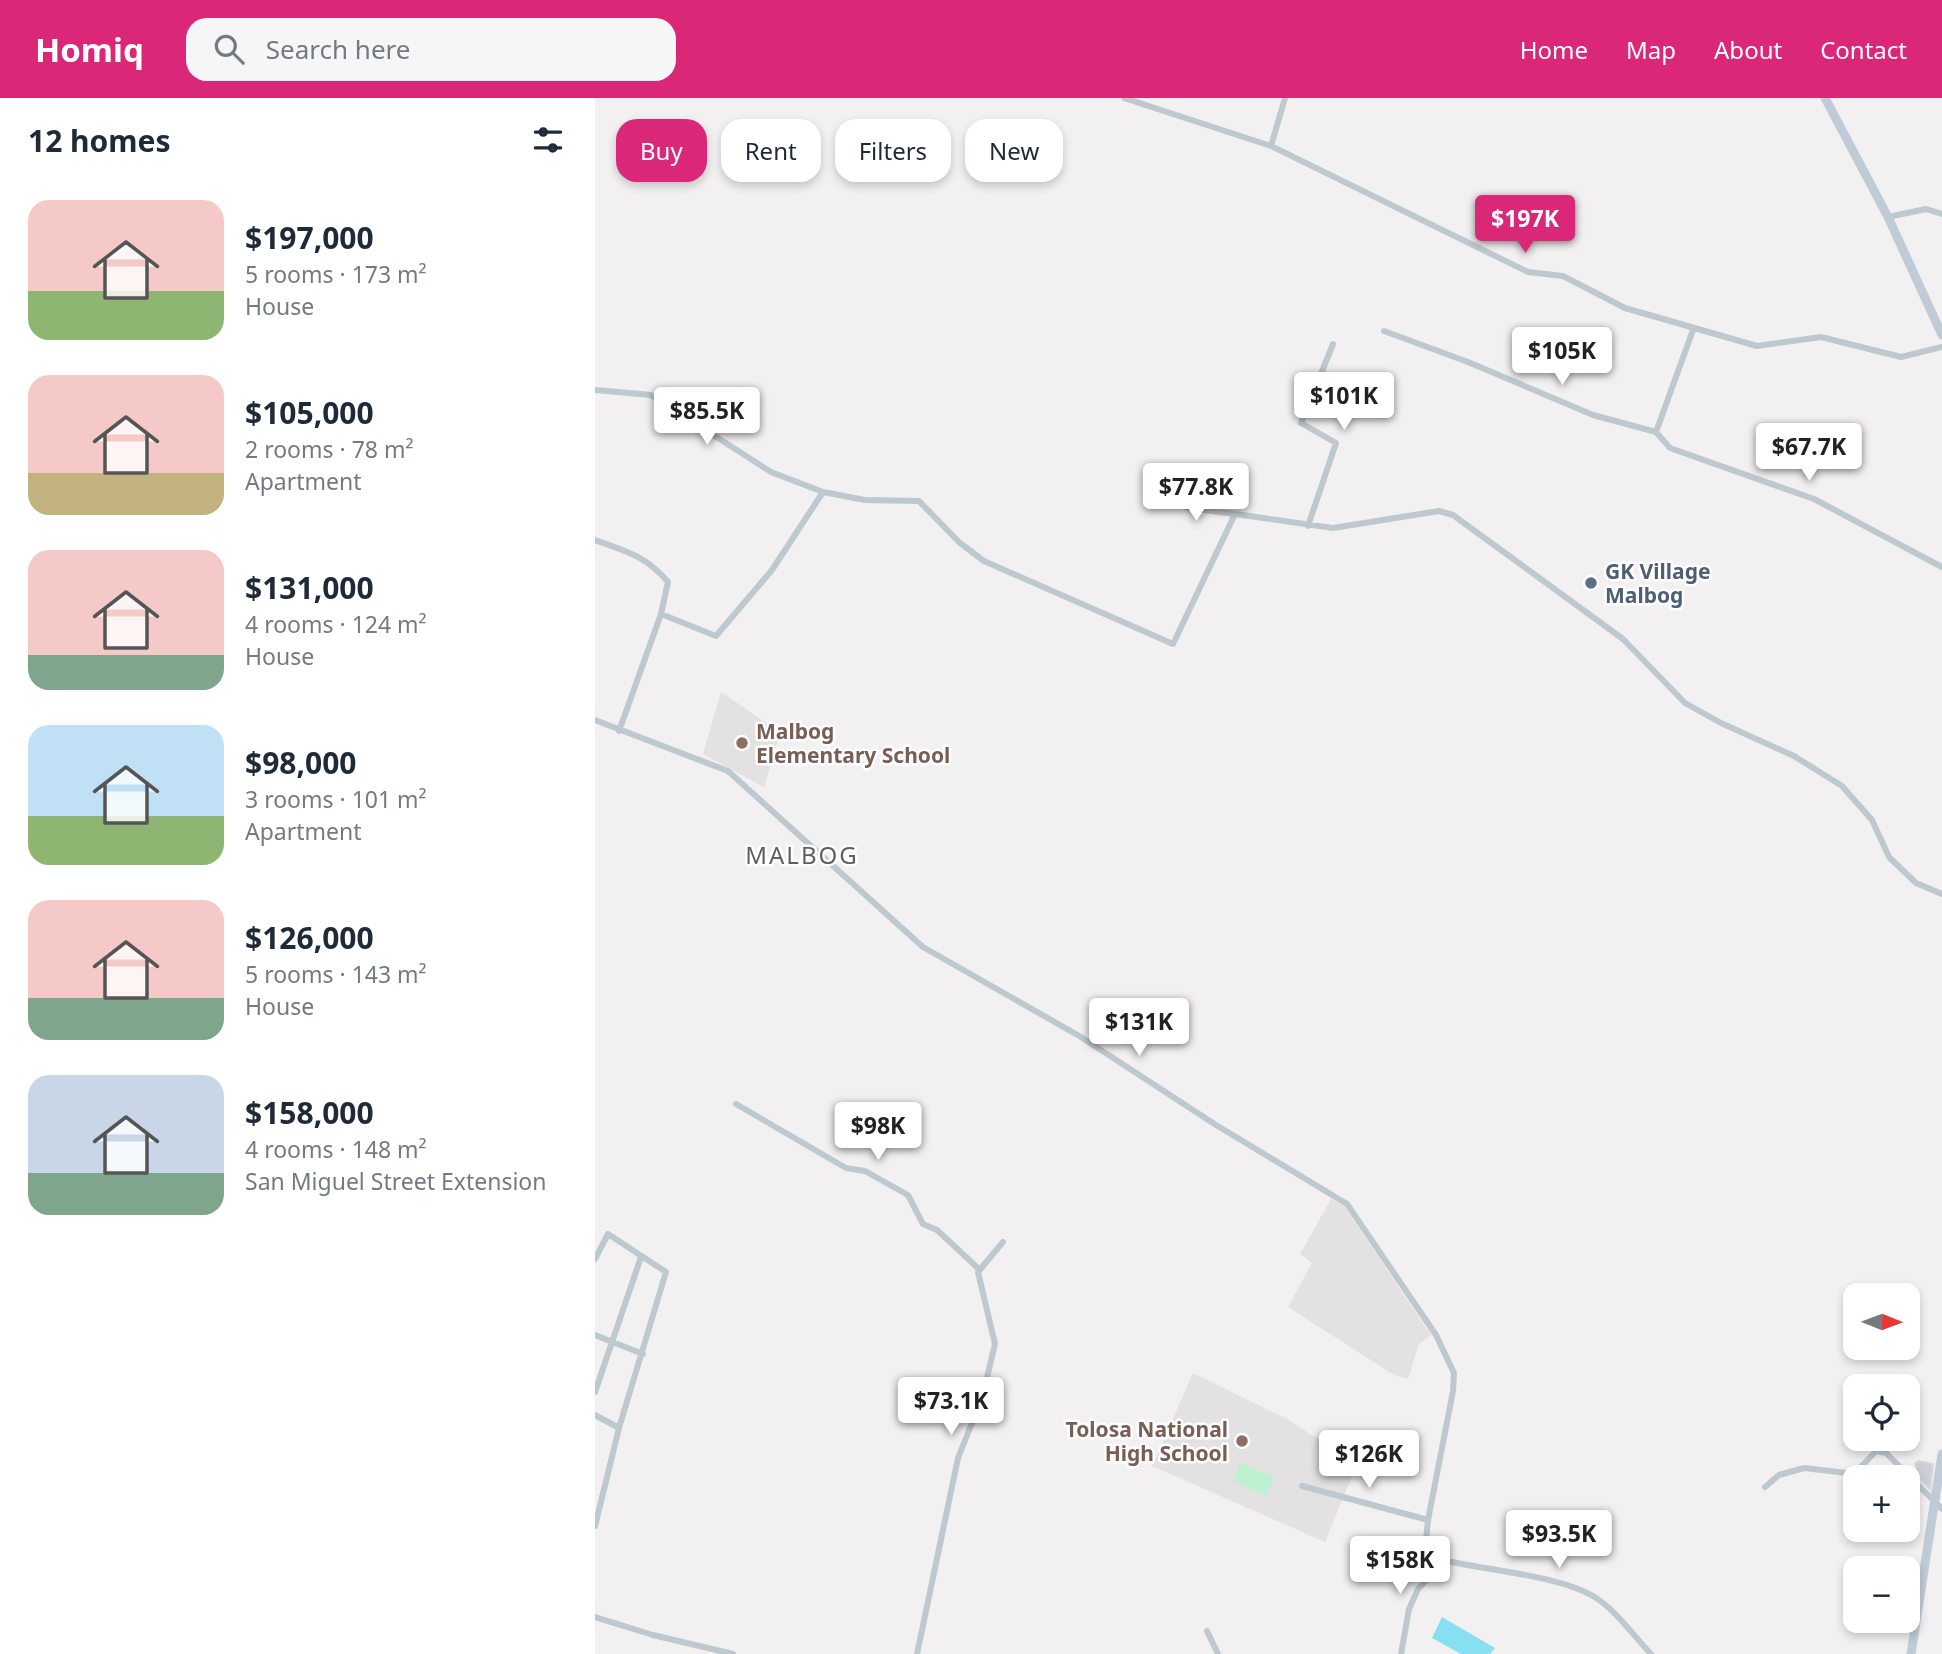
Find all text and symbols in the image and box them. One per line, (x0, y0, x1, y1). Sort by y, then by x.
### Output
search box (186, 18, 676, 81)
text: Homiq (35, 27, 144, 72)
icon: search (210, 30, 248, 68)
text: Search here (266, 31, 410, 67)
text: Home (1520, 33, 1588, 66)
text: Map (1626, 33, 1676, 66)
text: About (1714, 33, 1782, 66)
text: Contact (1820, 33, 1907, 66)
chip: Buy (616, 119, 707, 182)
chip: Rent (721, 119, 821, 182)
chip: Filters (835, 119, 951, 182)
chip: New (965, 119, 1063, 182)
text: 12 homes (28, 120, 171, 161)
icon: filters (529, 121, 567, 159)
pin: $197K (1476, 195, 1574, 255)
text: $197K (1491, 202, 1559, 234)
text: $197,000 (245, 217, 374, 258)
icon: home (84, 228, 168, 312)
text: 5 rooms · 173 m² (245, 258, 427, 290)
text: House (245, 290, 314, 322)
pin: $105K (1513, 328, 1611, 387)
text: $105K (1528, 334, 1596, 366)
pin: $101K (1295, 372, 1393, 432)
text: $101K (1310, 379, 1378, 411)
pin: $85.5K (650, 388, 764, 447)
text: $105,000 (245, 392, 374, 433)
text: $85.5K (670, 394, 744, 426)
icon: home (84, 403, 168, 487)
pin: $67.7K (1752, 424, 1866, 483)
text: $67.7K (1772, 430, 1846, 462)
text: 2 rooms · 78 m² (245, 433, 414, 465)
pin: $77.8K (1139, 464, 1253, 523)
text: Apartment (245, 465, 362, 497)
text: $77.8K (1159, 470, 1233, 502)
place label: GK Village Malbog (1605, 557, 1710, 609)
text: $131,000 (245, 567, 374, 608)
marker: GK Village Malbog (1583, 575, 1599, 591)
icon: home (84, 578, 168, 662)
text: 4 rooms · 124 m² (245, 608, 427, 640)
text: House (245, 640, 314, 672)
place label: Malbog Elementary School (756, 717, 950, 769)
marker: Malbog Elementary School (734, 735, 750, 751)
text: $98,000 (245, 742, 357, 783)
icon: home (84, 753, 168, 837)
text: 3 rooms · 101 m² (245, 783, 427, 815)
text: Apartment (245, 815, 362, 847)
district label: MALBOG (745, 838, 859, 871)
text: $126,000 (245, 917, 374, 958)
icon: home (84, 928, 168, 1012)
text: 5 rooms · 143 m² (245, 958, 427, 990)
text: House (245, 990, 314, 1022)
pin: $131K (1090, 998, 1188, 1058)
text: $131K (1105, 1005, 1173, 1037)
text: $158,000 (245, 1092, 374, 1133)
pin: $98K (837, 1102, 919, 1162)
icon: home (84, 1103, 168, 1187)
text: $98K (851, 1109, 905, 1141)
text: 4 rooms · 148 m² (245, 1133, 427, 1165)
text: San Miguel Street Extension (245, 1165, 546, 1197)
north arrow (1843, 1283, 1920, 1360)
map controls (1843, 1283, 1920, 1633)
button: locate (1843, 1374, 1920, 1451)
pin: $73.1K (894, 1378, 1008, 1437)
text: $73.1K (914, 1384, 988, 1416)
place label: Tolosa National High School (1066, 1415, 1228, 1467)
pin: $126K (1320, 1430, 1418, 1490)
marker: Tolosa National High School (1234, 1433, 1250, 1449)
text: $126K (1335, 1437, 1403, 1469)
button: + (1843, 1465, 1920, 1542)
pin: $93.5K (1502, 1510, 1616, 1570)
text: $93.5K (1522, 1517, 1596, 1549)
pin: $158K (1351, 1536, 1449, 1596)
text: $158K (1366, 1543, 1434, 1575)
button: − (1843, 1556, 1920, 1633)

